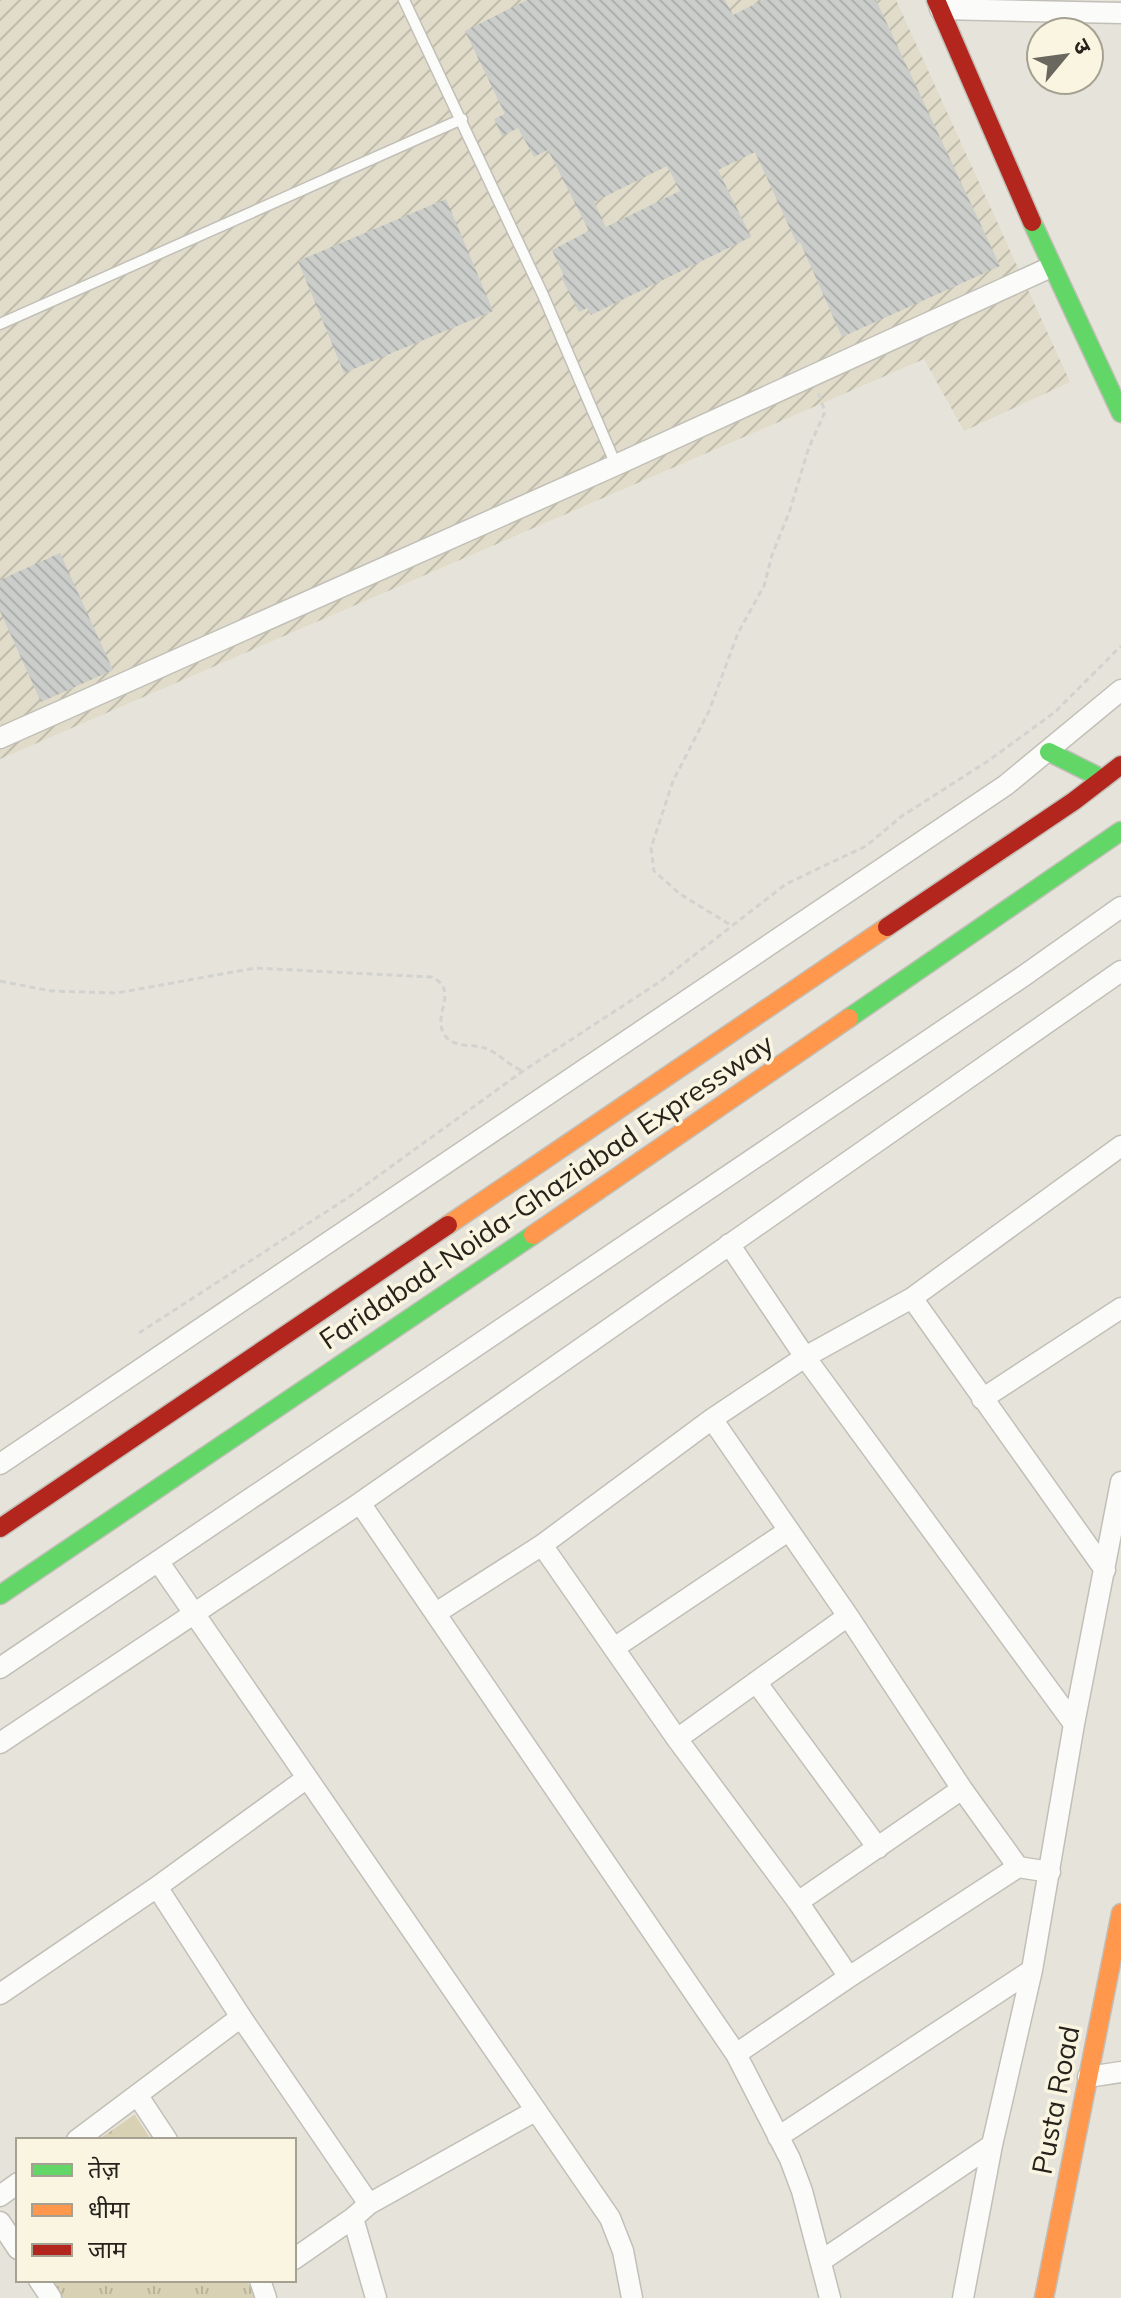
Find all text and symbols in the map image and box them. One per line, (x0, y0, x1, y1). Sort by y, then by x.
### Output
north arrow (1025, 16, 1105, 96)
text: उ (1067, 34, 1098, 60)
street label: Faridabad-Noida-Ghaziabad Expressway (312, 1025, 780, 1356)
street label: Pusta Road (1023, 2023, 1087, 2177)
legend (16, 2138, 296, 2282)
text: तेज़ (88, 2154, 121, 2184)
text: धीमा (88, 2194, 130, 2224)
text: जाम (88, 2234, 127, 2264)

